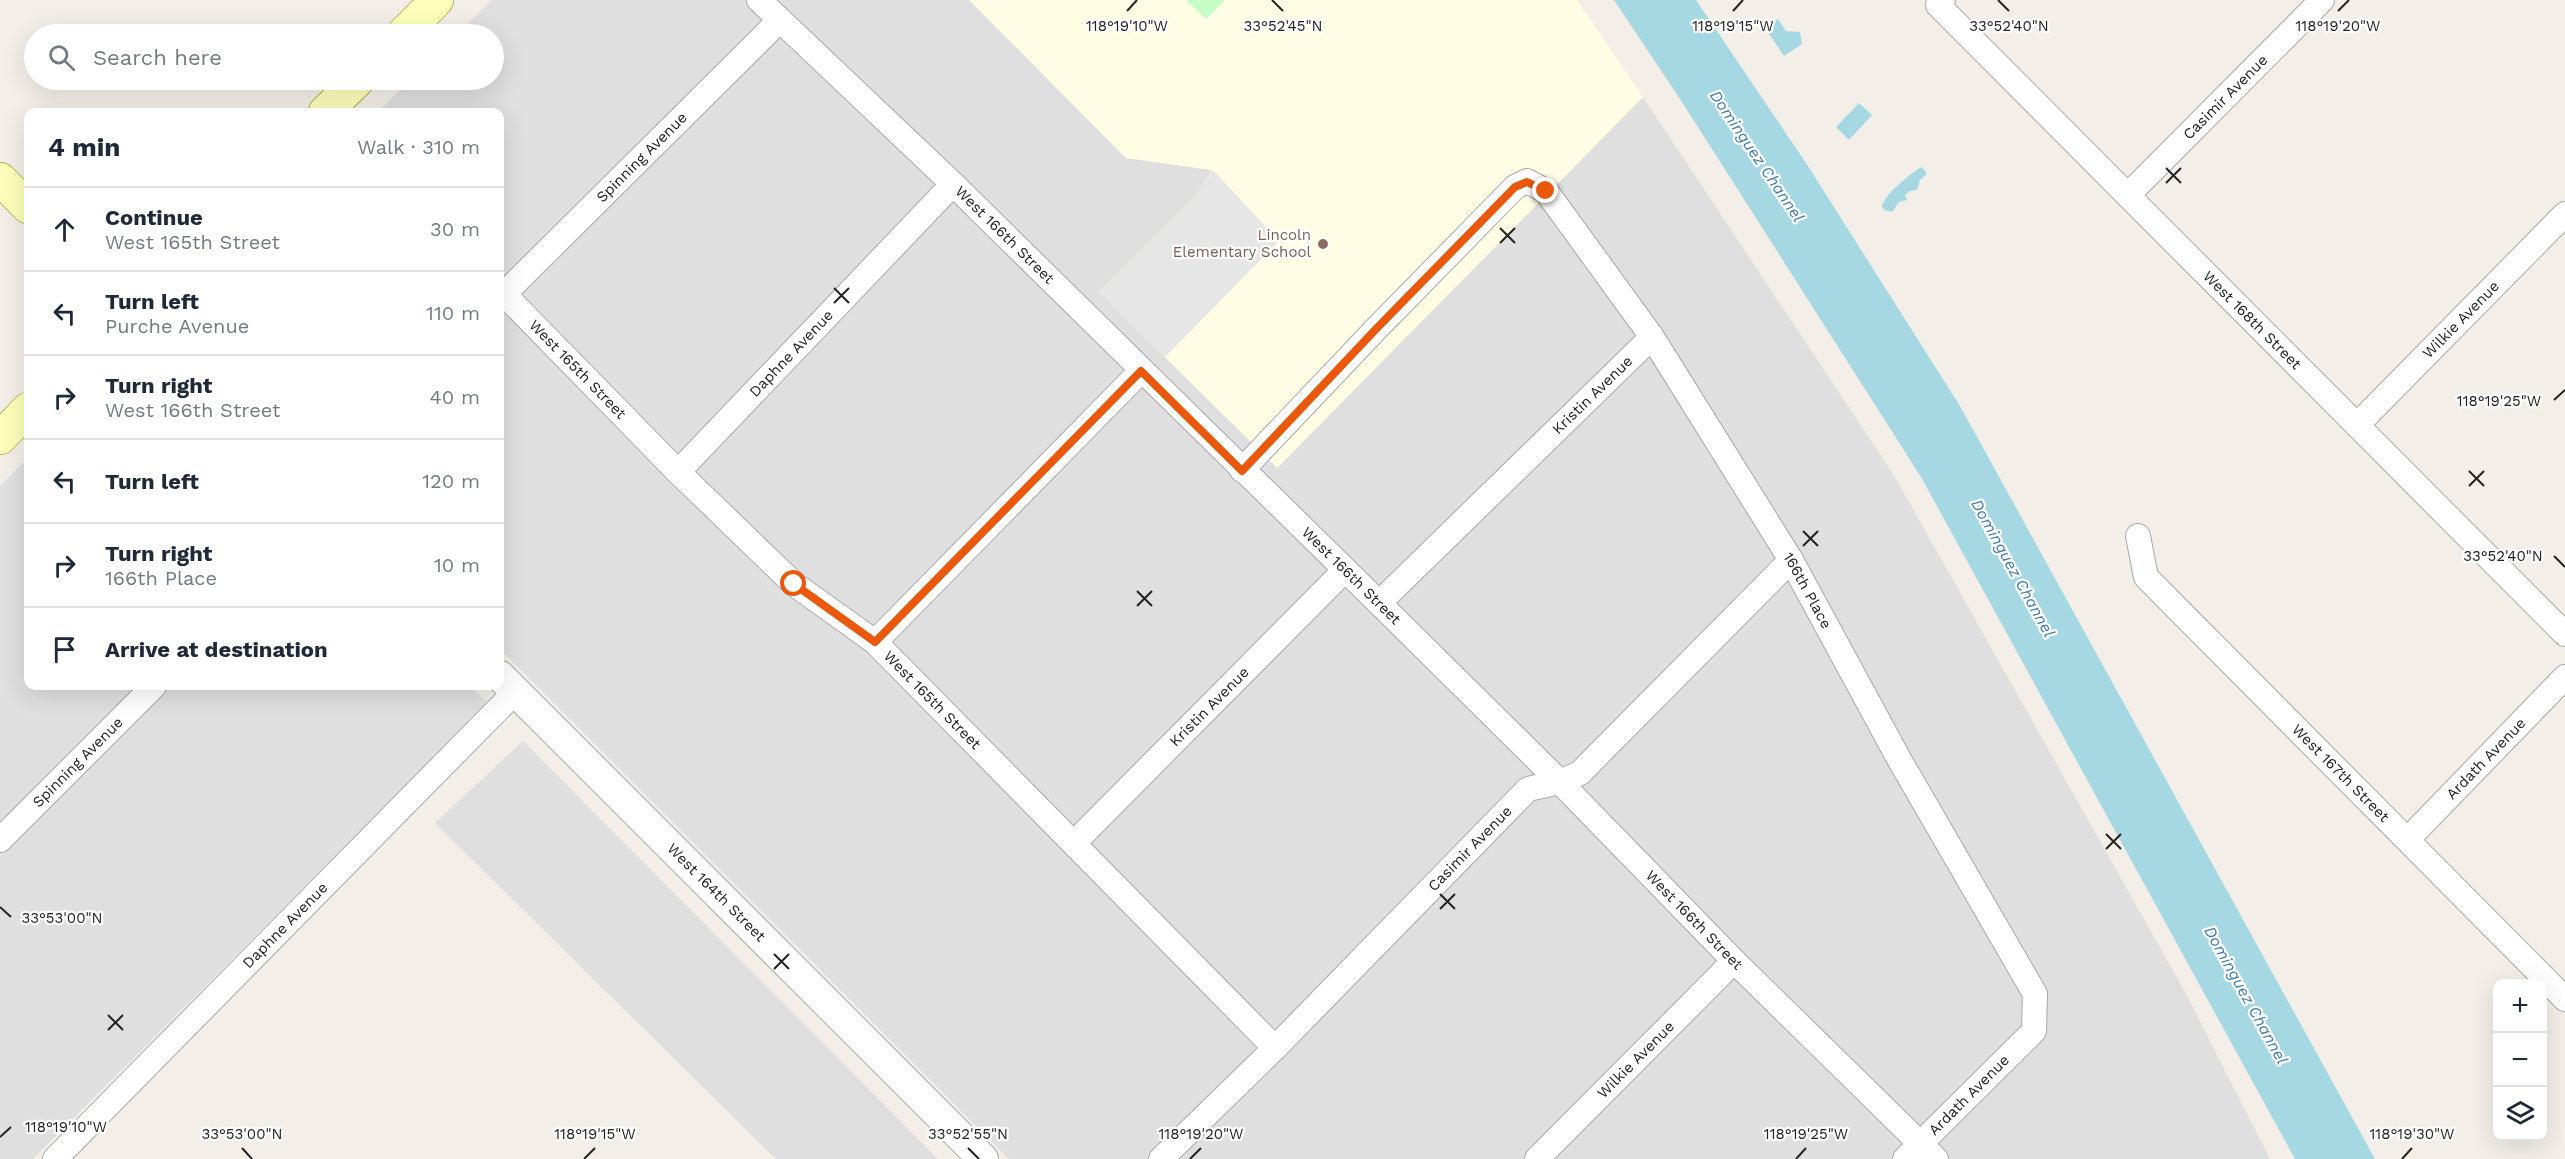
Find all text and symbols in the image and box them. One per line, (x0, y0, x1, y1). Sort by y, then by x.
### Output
text: 118°19'10"W (1086, 17, 1168, 35)
text: 33°52'45"N (1244, 17, 1322, 35)
text: 118°19'15"W (1692, 17, 1774, 35)
text: 33°52'40"N (1969, 17, 2049, 35)
text: 118°19'20"W (2296, 17, 2381, 35)
search box (24, 24, 504, 90)
icon: search (45, 41, 78, 74)
text: Search here (93, 45, 222, 70)
street label: Casimir Avenue (2179, 51, 2271, 143)
water label: Dominguez Channel (1706, 86, 1808, 226)
street label: Spinning Avenue (593, 109, 691, 206)
text: 4 min (48, 132, 120, 162)
text: Walk · 310 m (357, 135, 480, 159)
route end (1532, 177, 1558, 203)
street label: West 166th Street (952, 182, 1059, 288)
text: Continue (105, 205, 203, 230)
icon: ahead (48, 213, 81, 246)
text: 30 m (430, 217, 480, 241)
place label: Lincoln Elementary School (1173, 226, 1311, 261)
text: West 165th Street (105, 230, 280, 254)
marker: Lincoln Elementary School (1316, 237, 1330, 251)
street label: West 168th Street (2199, 267, 2305, 374)
street label: Wilkie Avenue (2419, 277, 2503, 362)
text: Turn left (105, 289, 199, 314)
icon: left (48, 297, 81, 330)
text: 110 m (426, 301, 480, 325)
street label: Daphne Avenue (746, 306, 837, 401)
text: Purche Avenue (105, 314, 249, 338)
street label: West 165th Street (525, 316, 630, 423)
street label: Kristin Avenue (1549, 352, 1636, 438)
text: Turn right (105, 373, 212, 398)
icon: right (48, 381, 81, 414)
text: 40 m (429, 385, 480, 409)
text: 118°19'25"W (2457, 392, 2541, 410)
text: West 166th Street (105, 398, 280, 422)
icon: left (48, 465, 81, 498)
text: Turn left (105, 469, 199, 494)
text: 120 m (422, 469, 480, 493)
water label: Dominguez Channel (1967, 496, 2059, 640)
street label: West 166th Street (1298, 523, 1405, 629)
text: Turn right (105, 541, 212, 566)
text: 33°52'40"N (2463, 547, 2543, 565)
icon: right (48, 549, 81, 582)
street label: 166th Place (1779, 549, 1836, 632)
text: 10 m (434, 553, 480, 577)
text: 166th Place (105, 566, 217, 590)
route start (780, 570, 806, 596)
icon: arrive (48, 633, 81, 666)
text: Arrive at destination (105, 637, 328, 662)
street label: West 165th Street (880, 647, 985, 754)
street label: Kristin Avenue (1166, 663, 1253, 750)
street label: Spinning Avenue (29, 713, 127, 811)
street label: Ardath Avenue (2442, 714, 2530, 803)
street label: West 167th Street (2288, 720, 2394, 826)
street label: Casimir Avenue (1424, 802, 1516, 895)
street label: West 164th Street (663, 839, 770, 946)
street label: West 166th Street (1642, 867, 1747, 974)
street label: Daphne Avenue (239, 879, 331, 972)
text: 33°53'00"N (21, 909, 103, 927)
water label: Dominguez Channel (2200, 923, 2292, 1067)
map controls (2493, 979, 2547, 1141)
button: + (2493, 979, 2547, 1033)
street label: Wilkie Avenue (1593, 1017, 1678, 1102)
button: − (2493, 1033, 2547, 1087)
street label: Ardath Avenue (1925, 1051, 2013, 1139)
button: layers (2493, 1087, 2547, 1141)
text: 118°19'10"W (25, 1118, 107, 1136)
text: 33°53'00"N (201, 1125, 283, 1143)
text: 118°19'15"W (554, 1125, 636, 1143)
text: 33°52'55"N (928, 1125, 1008, 1143)
text: 118°19'20"W (1159, 1125, 1244, 1143)
text: 118°19'25"W (1764, 1125, 1848, 1143)
text: 118°19'30"W (2370, 1125, 2455, 1143)

